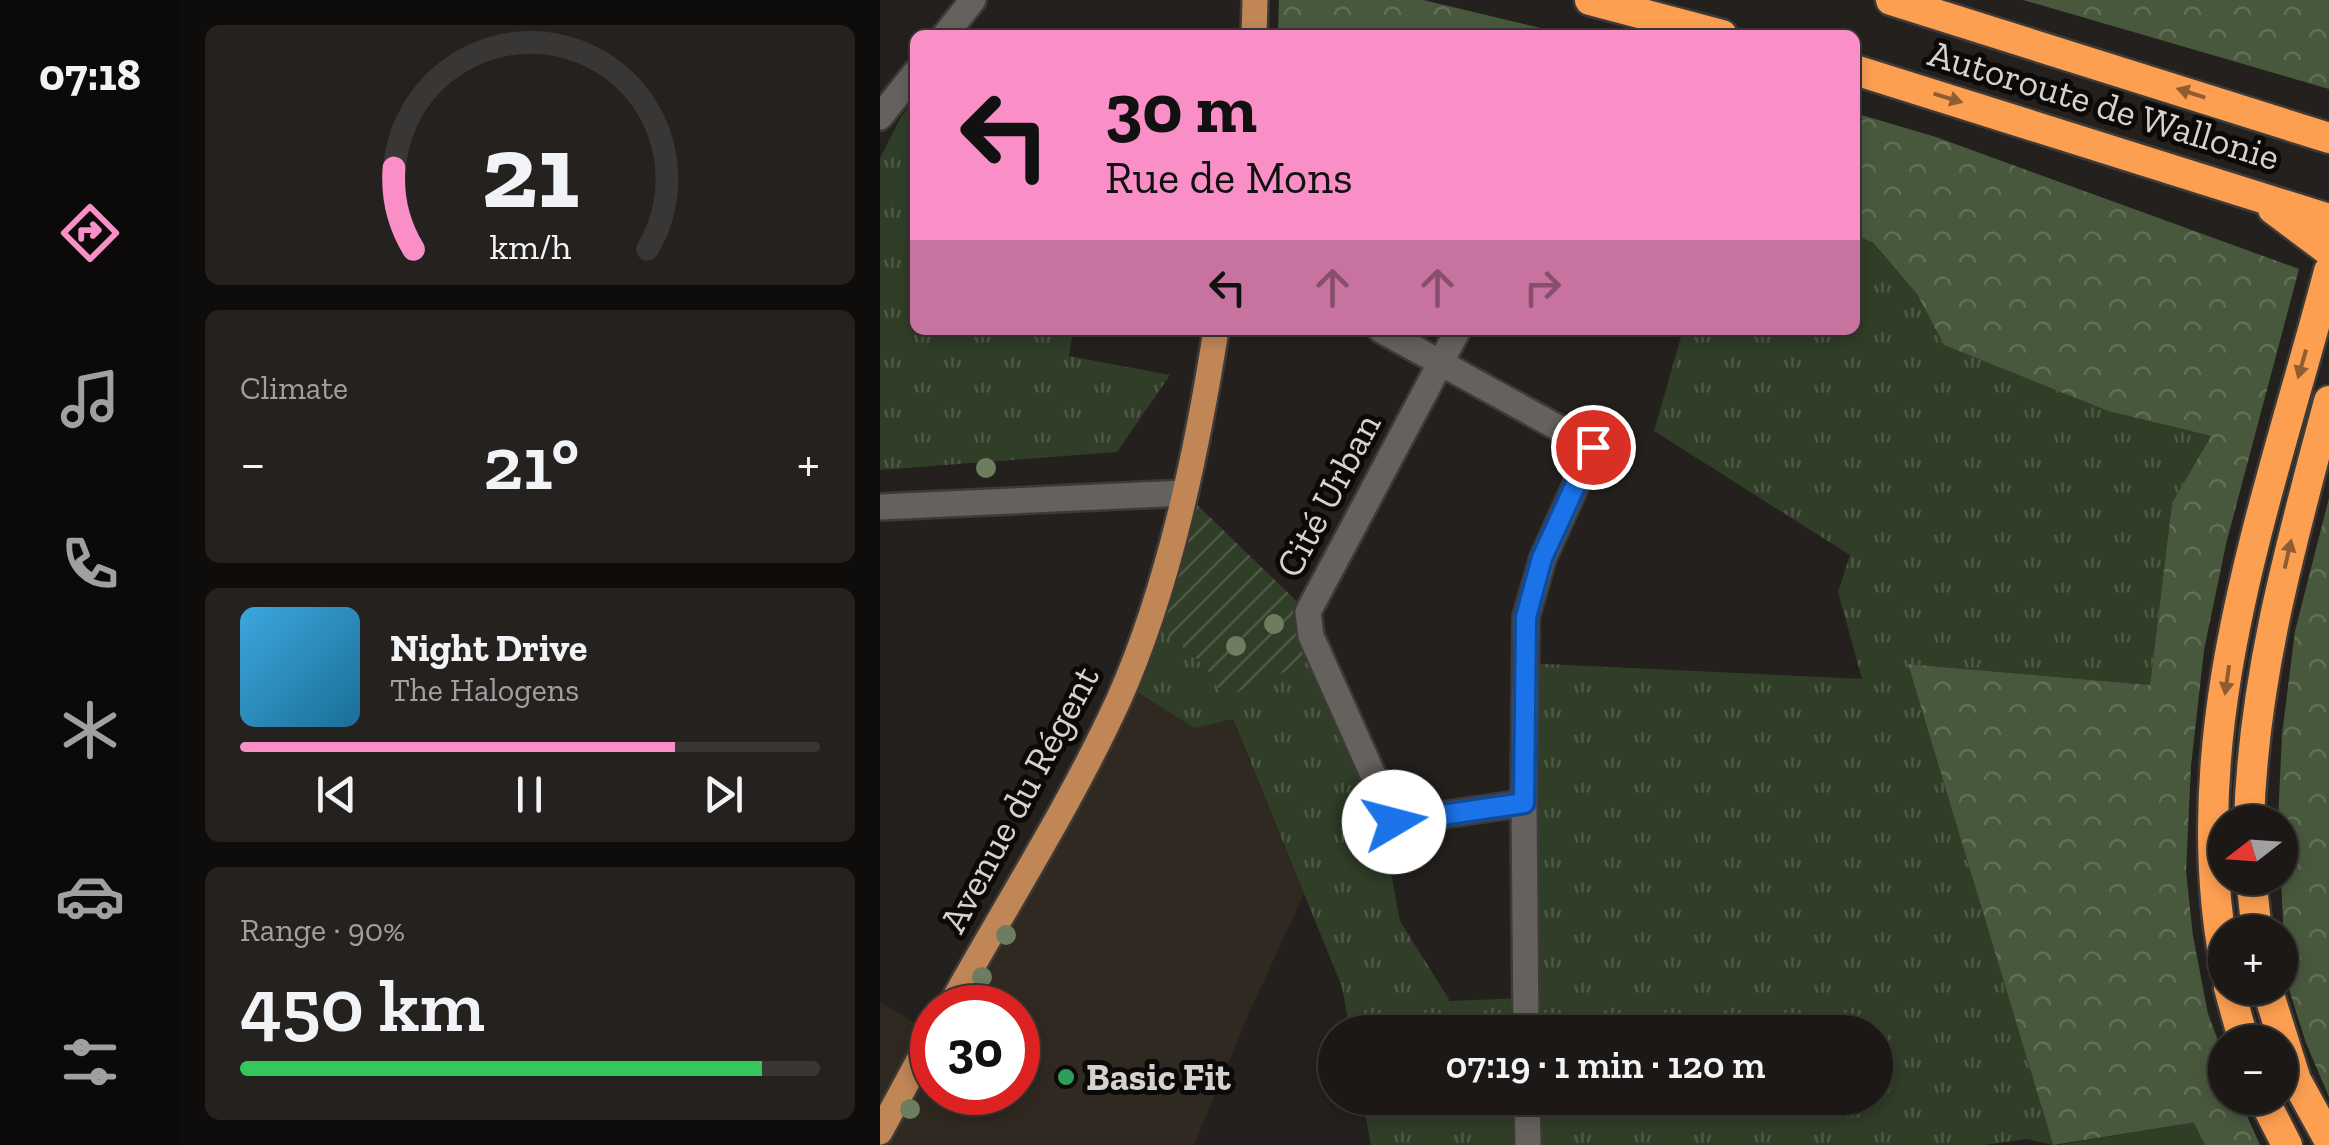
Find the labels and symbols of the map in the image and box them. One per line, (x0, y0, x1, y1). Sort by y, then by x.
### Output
street label: Autoroute de Wallonie (1923, 30, 2285, 180)
one-way arrow (2175, 85, 2205, 100)
one-way arrow (1934, 91, 1964, 106)
one-way arrow (2294, 350, 2309, 380)
street label: Cité Urban (1266, 405, 1390, 585)
pin (1551, 405, 1636, 490)
one-way arrow (2281, 538, 2296, 569)
street label: Avenue du Régent (929, 658, 1109, 940)
one-way arrow (2218, 665, 2234, 697)
position arrow (1342, 770, 1446, 874)
north arrow (2208, 805, 2298, 895)
speed limit sign: 30 (910, 985, 1040, 1115)
place label: Basic Fit (1086, 1054, 1232, 1100)
marker: Basic Fit (1055, 1066, 1077, 1088)

